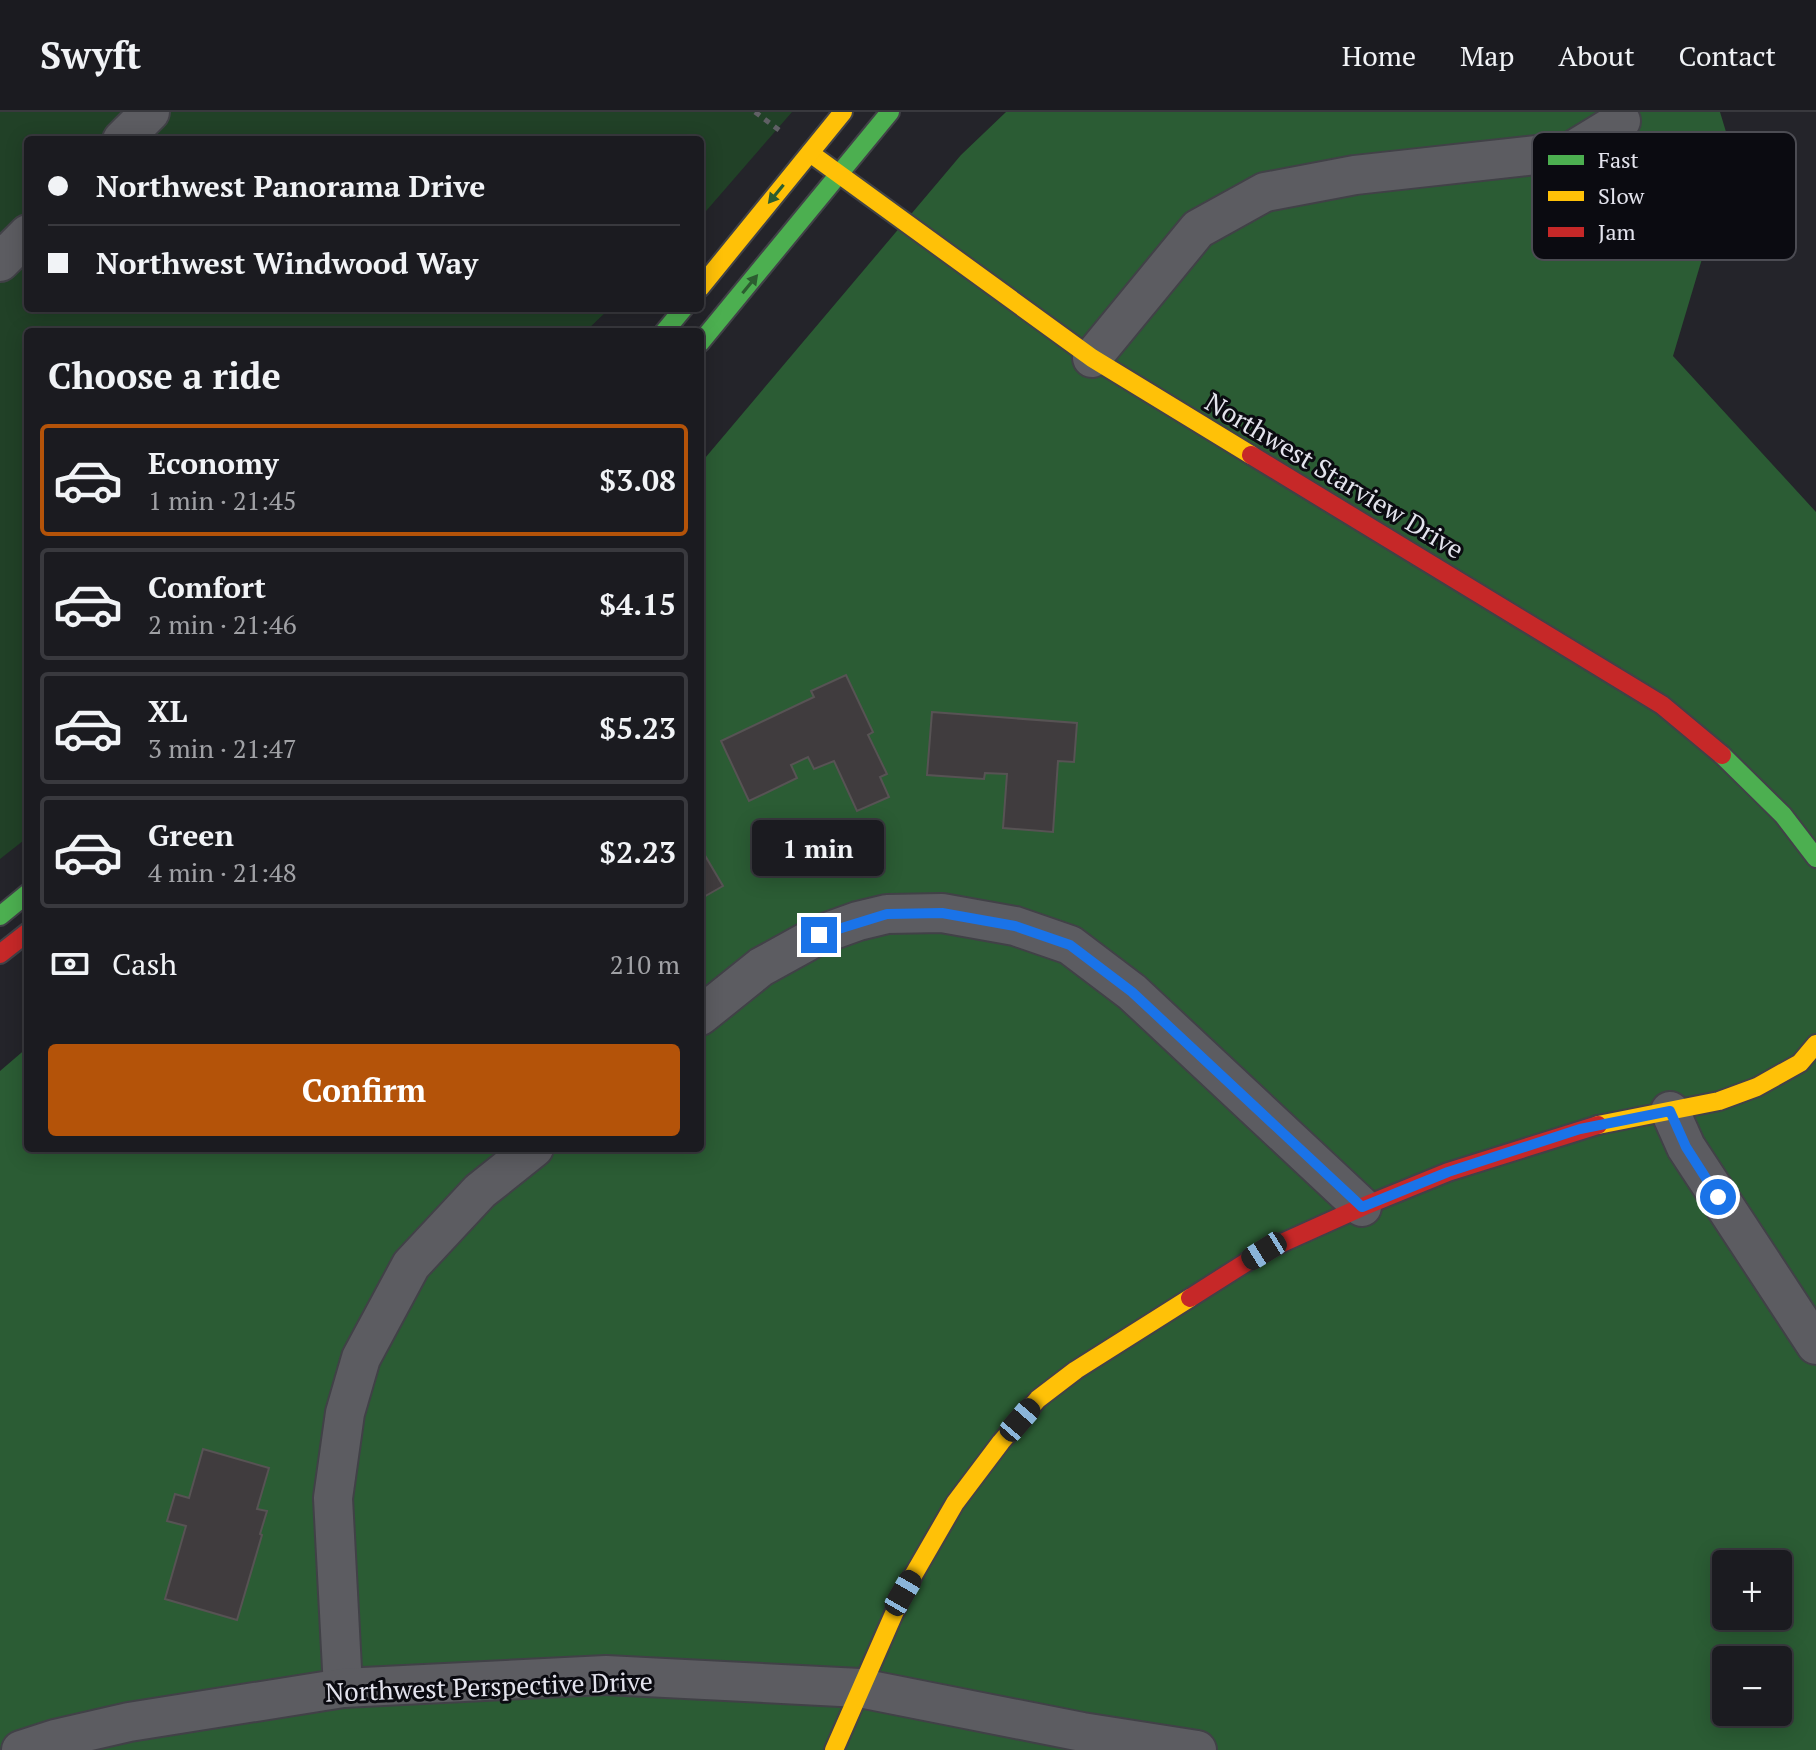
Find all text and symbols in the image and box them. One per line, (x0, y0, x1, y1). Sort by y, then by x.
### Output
text: Swyft (40, 30, 141, 80)
text: Home (1342, 37, 1416, 74)
text: Map (1460, 37, 1514, 74)
text: About (1558, 37, 1635, 74)
text: Contact (1679, 37, 1776, 74)
legend (1532, 132, 1796, 260)
text: Fast (1598, 145, 1639, 174)
text: Northwest Panorama Drive (96, 166, 485, 206)
text: Slow (1598, 181, 1645, 210)
one-way arrow (768, 184, 785, 204)
text: Jam (1598, 217, 1636, 246)
text: Northwest Windwood Way (96, 243, 478, 283)
one-way arrow (741, 274, 758, 294)
text: Choose a ride (48, 352, 281, 399)
street label: Northwest Starview Drive (1200, 384, 1470, 566)
text: Economy (148, 443, 279, 483)
icon: car (52, 444, 124, 516)
text: $3.08 (599, 460, 676, 500)
text: 1 min · 21:45 (148, 483, 297, 517)
text: Comfort (148, 567, 266, 607)
icon: car (52, 568, 124, 640)
text: $4.15 (599, 584, 676, 624)
text: 2 min · 21:46 (148, 607, 297, 641)
text: XL (148, 691, 187, 731)
icon: car (52, 692, 124, 764)
text: $5.23 (599, 708, 676, 748)
text: 3 min · 21:47 (148, 731, 297, 765)
text: Green (148, 815, 234, 855)
icon: car (52, 816, 124, 888)
callout: 1 min (753, 819, 885, 875)
text: 1 min (782, 831, 854, 865)
text: $2.23 (599, 832, 676, 872)
text: 4 min · 21:48 (148, 855, 297, 889)
route end (801, 917, 837, 953)
icon: cash (48, 942, 92, 986)
text: Cash (112, 944, 177, 984)
text: 210 m (610, 947, 680, 981)
button: Confirm (48, 1044, 680, 1136)
route start (1700, 1179, 1736, 1215)
car (1237, 1228, 1291, 1274)
car (995, 1394, 1045, 1446)
map controls (1712, 1550, 1792, 1726)
button: + (1712, 1550, 1792, 1630)
car (881, 1566, 925, 1620)
button: − (1712, 1646, 1792, 1726)
street label: Northwest Perspective Drive (325, 1663, 653, 1709)

